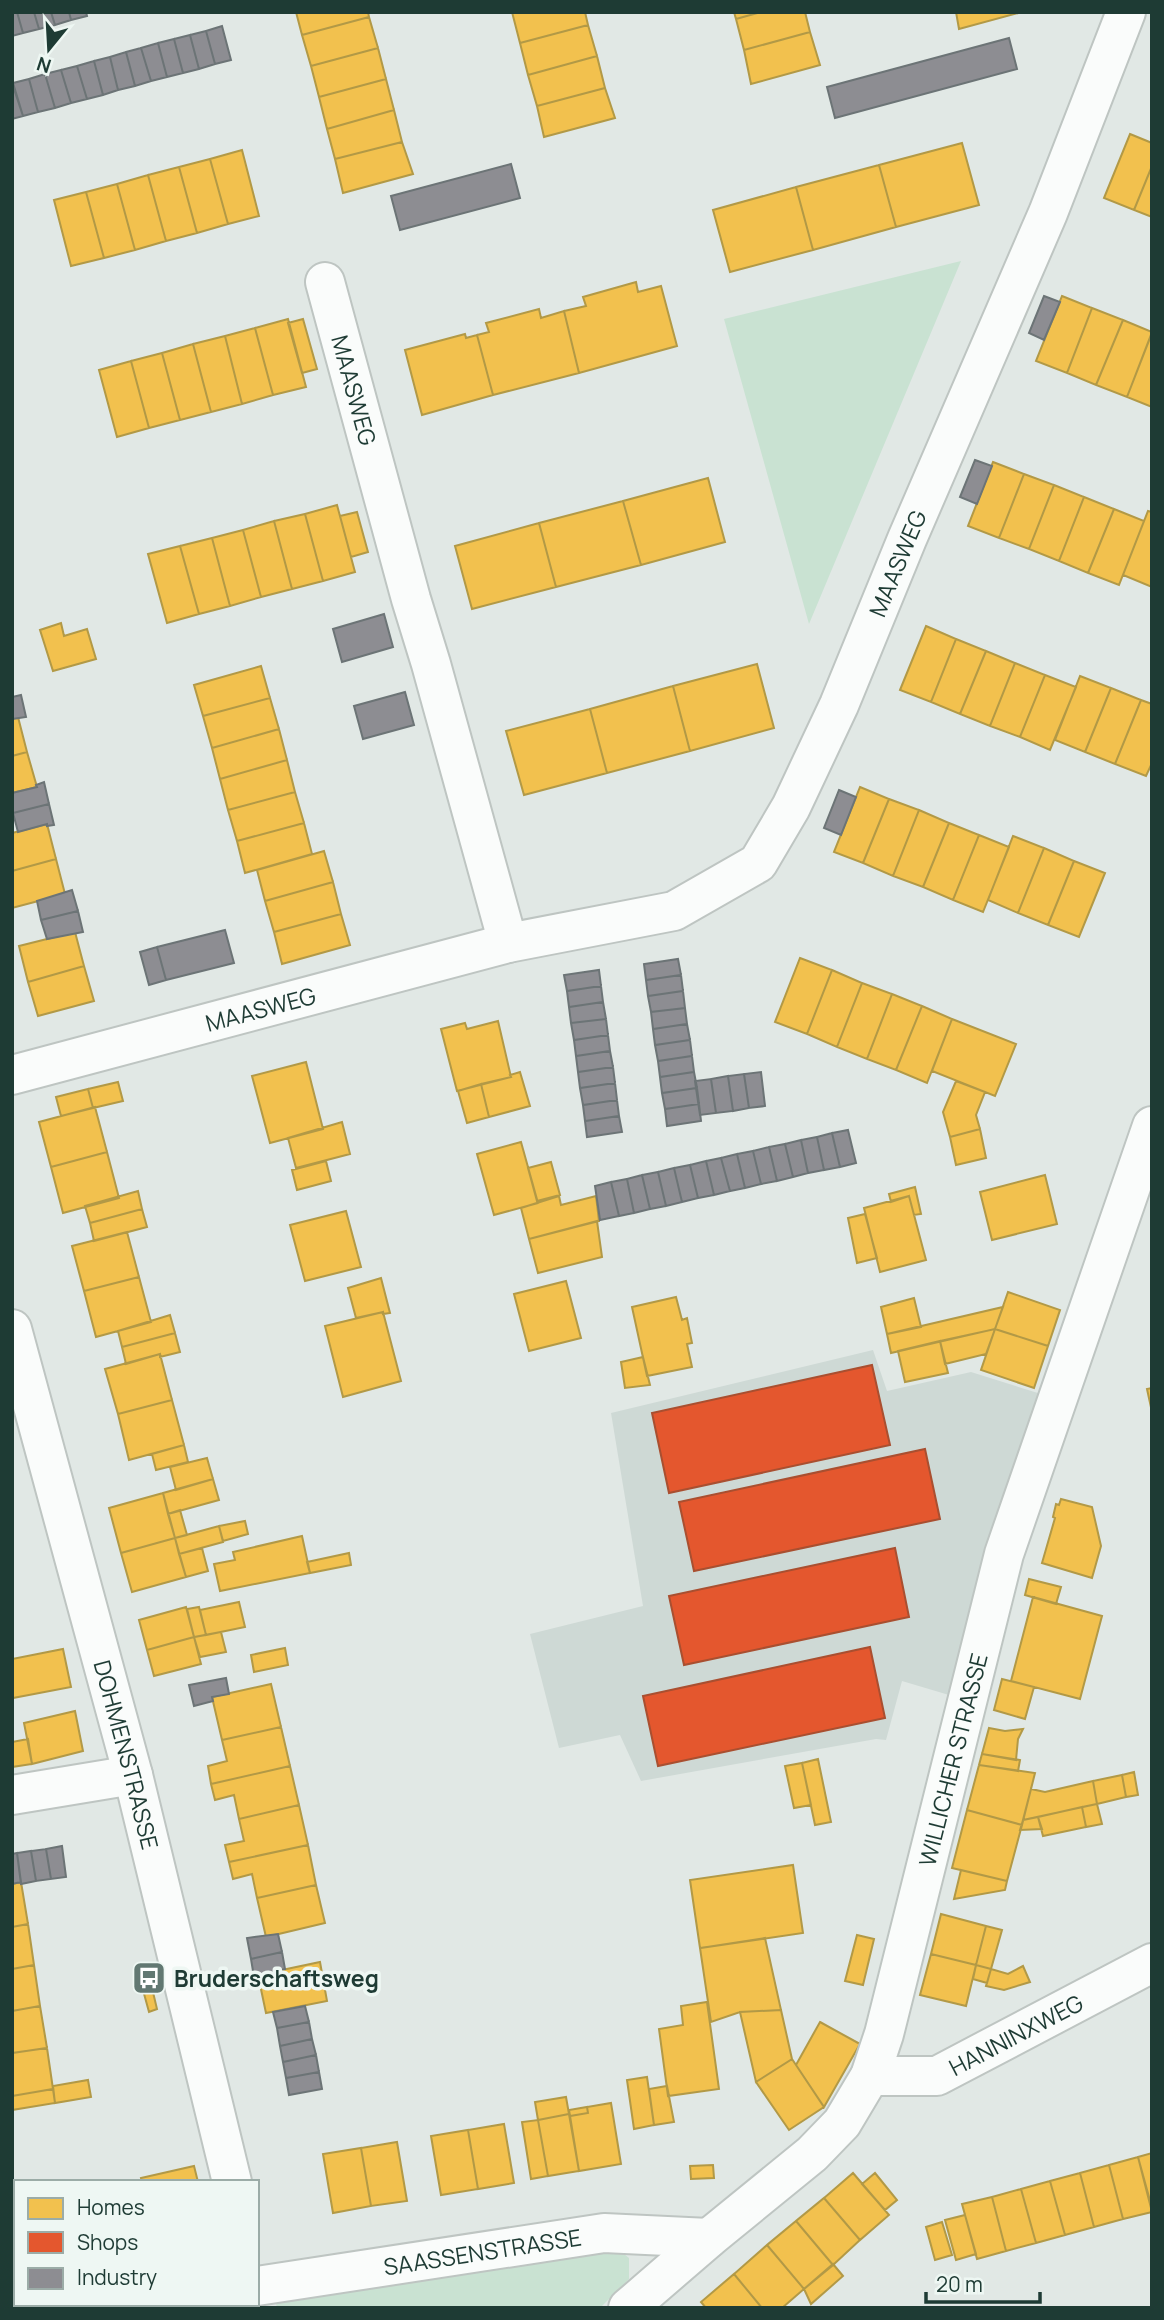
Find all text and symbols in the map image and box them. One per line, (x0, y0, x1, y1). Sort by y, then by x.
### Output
north arrow (14, 14, 84, 84)
text: N (33, 51, 54, 80)
street label: MAASWEG (324, 331, 385, 449)
street label: MAASWEG (861, 505, 934, 621)
street label: MAASWEG (202, 979, 319, 1039)
street label: WILLICHER STRASSE (911, 1650, 995, 1869)
street label: DOHMENSTRASSE (87, 1657, 167, 1853)
bus stop icon: Bruderschaftsweg (130, 1959, 168, 1997)
place label: Bruderschaftsweg (174, 1962, 379, 1994)
street label: HANNINXWEG (943, 1986, 1088, 2083)
legend (14, 2180, 259, 2306)
text: Homes (77, 2193, 145, 2221)
street label: SAASSENSTRASSE (381, 2221, 584, 2282)
text: Shops (77, 2228, 138, 2256)
scale bar (926, 2260, 1040, 2304)
text: Industry (77, 2263, 157, 2291)
text: 20 m (936, 2270, 983, 2298)

